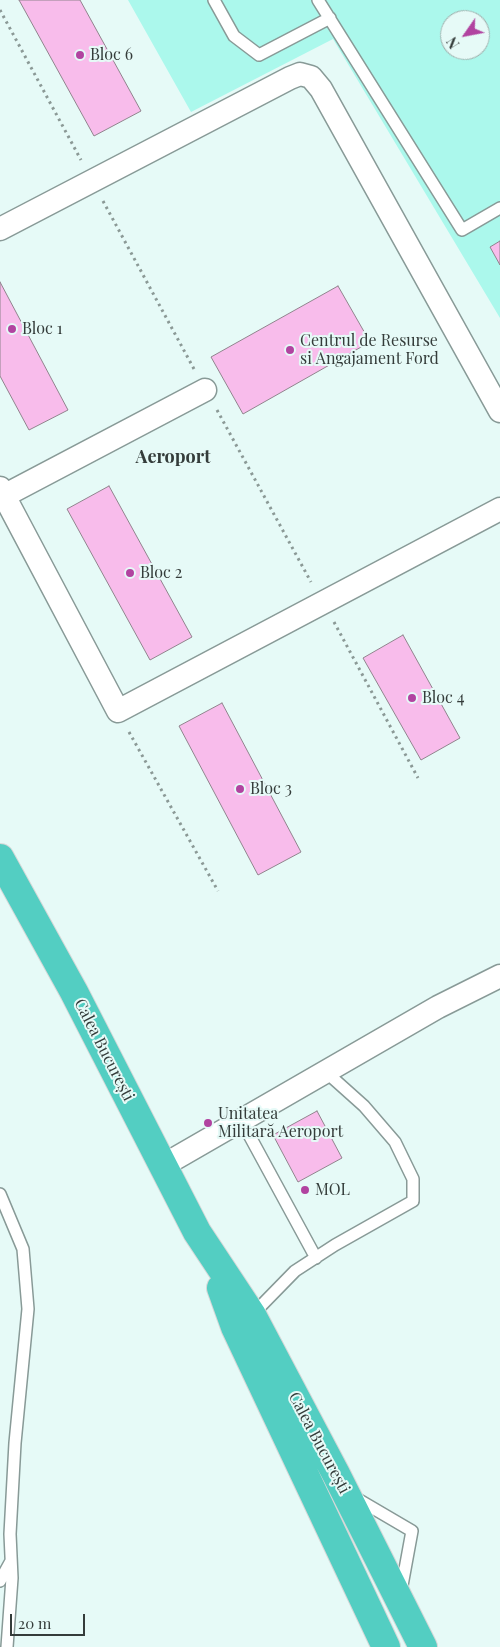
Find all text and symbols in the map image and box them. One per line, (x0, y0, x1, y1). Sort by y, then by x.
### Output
north arrow (440, 10, 490, 60)
text: N (442, 33, 464, 52)
place label: Bloc 6 (90, 45, 133, 65)
marker: Bloc 6 (74, 49, 86, 61)
place label: Bloc 1 (22, 319, 63, 339)
marker: Bloc 1 (6, 323, 18, 335)
place label: Centrul de Resurse si Angajament Ford (300, 331, 439, 369)
marker: Centrul de Resurse si Angajament Ford (284, 344, 296, 356)
district label: Aeroport (135, 446, 211, 468)
place label: Bloc 2 (140, 563, 182, 583)
marker: Bloc 2 (124, 567, 136, 579)
place label: Bloc 4 (422, 688, 465, 708)
marker: Bloc 4 (406, 692, 418, 704)
place label: Bloc 3 (250, 779, 292, 799)
marker: Bloc 3 (234, 783, 246, 795)
street label: Calea București (70, 996, 138, 1104)
place label: Unitatea Militară Aeroport (218, 1104, 343, 1142)
marker: Unitatea Militară Aeroport (202, 1117, 214, 1129)
place label: MOL (315, 1180, 350, 1200)
marker: MOL (299, 1184, 311, 1196)
street label: Calea București (284, 1389, 354, 1497)
scale bar (12, 1604, 88, 1636)
text: 20 m (18, 1613, 51, 1633)

